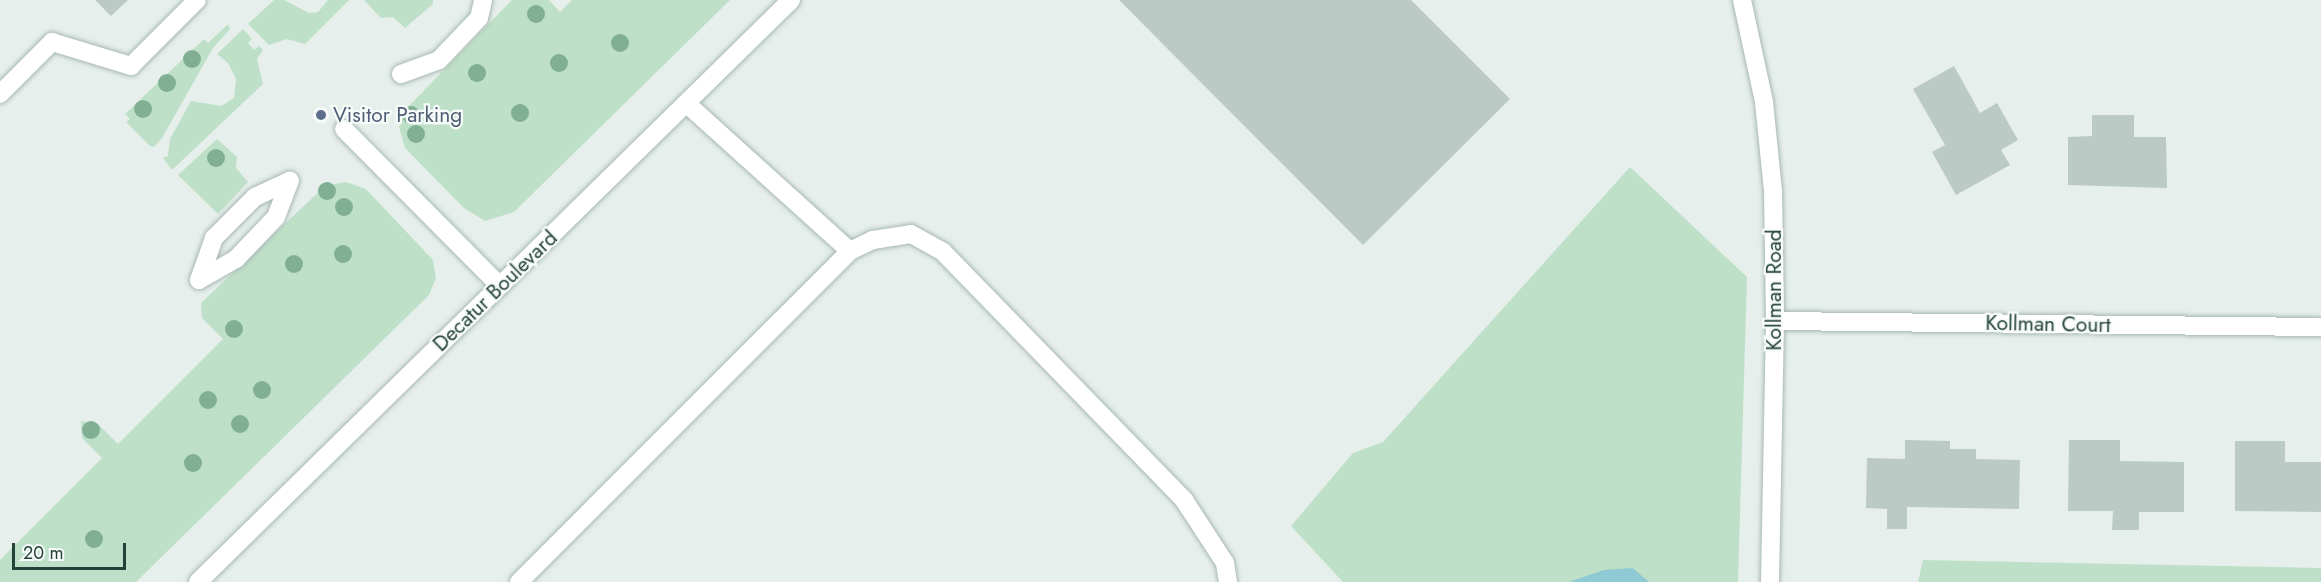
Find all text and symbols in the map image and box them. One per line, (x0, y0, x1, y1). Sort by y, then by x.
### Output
place label: Visitor Parking (333, 102, 462, 128)
marker: Visitor Parking (314, 108, 328, 122)
street label: Decatur Boulevard (428, 225, 562, 357)
street label: Kollman Road (1761, 229, 1787, 351)
street label: Kollman Court (1985, 310, 2111, 338)
scale bar (15, 531, 129, 569)
text: 20 m (23, 540, 63, 566)

